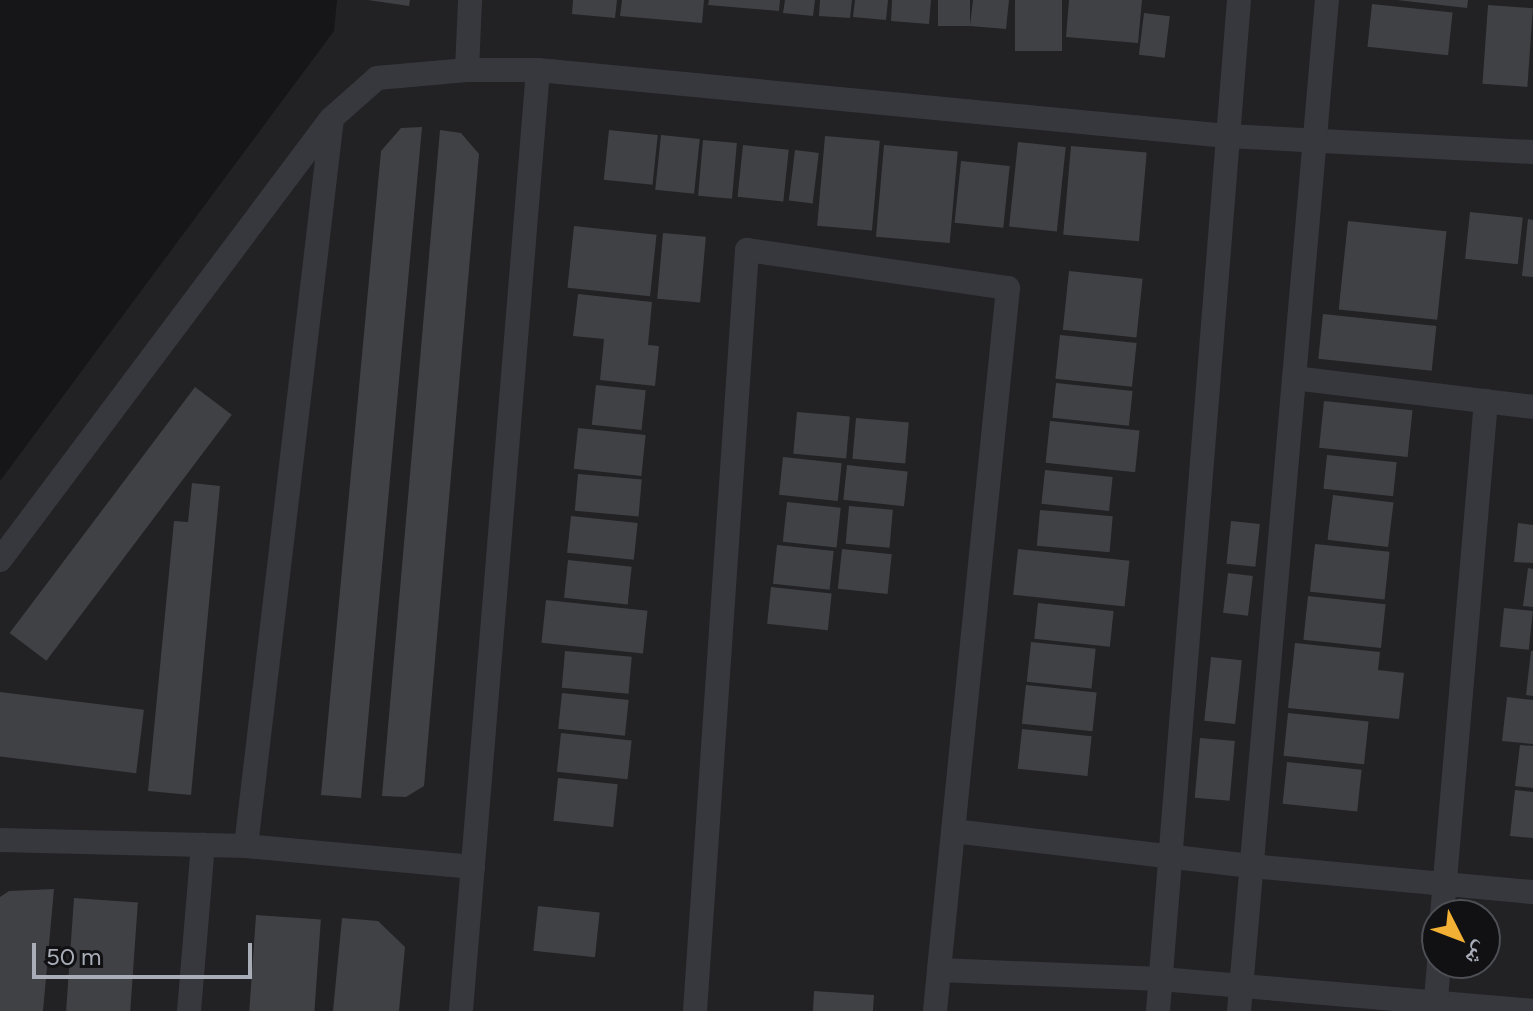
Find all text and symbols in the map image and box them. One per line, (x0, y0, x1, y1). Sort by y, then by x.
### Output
north arrow (1421, 899, 1501, 979)
scale bar (36, 927, 256, 977)
text: ش (1460, 936, 1496, 972)
text: 50 m (46, 942, 102, 971)

